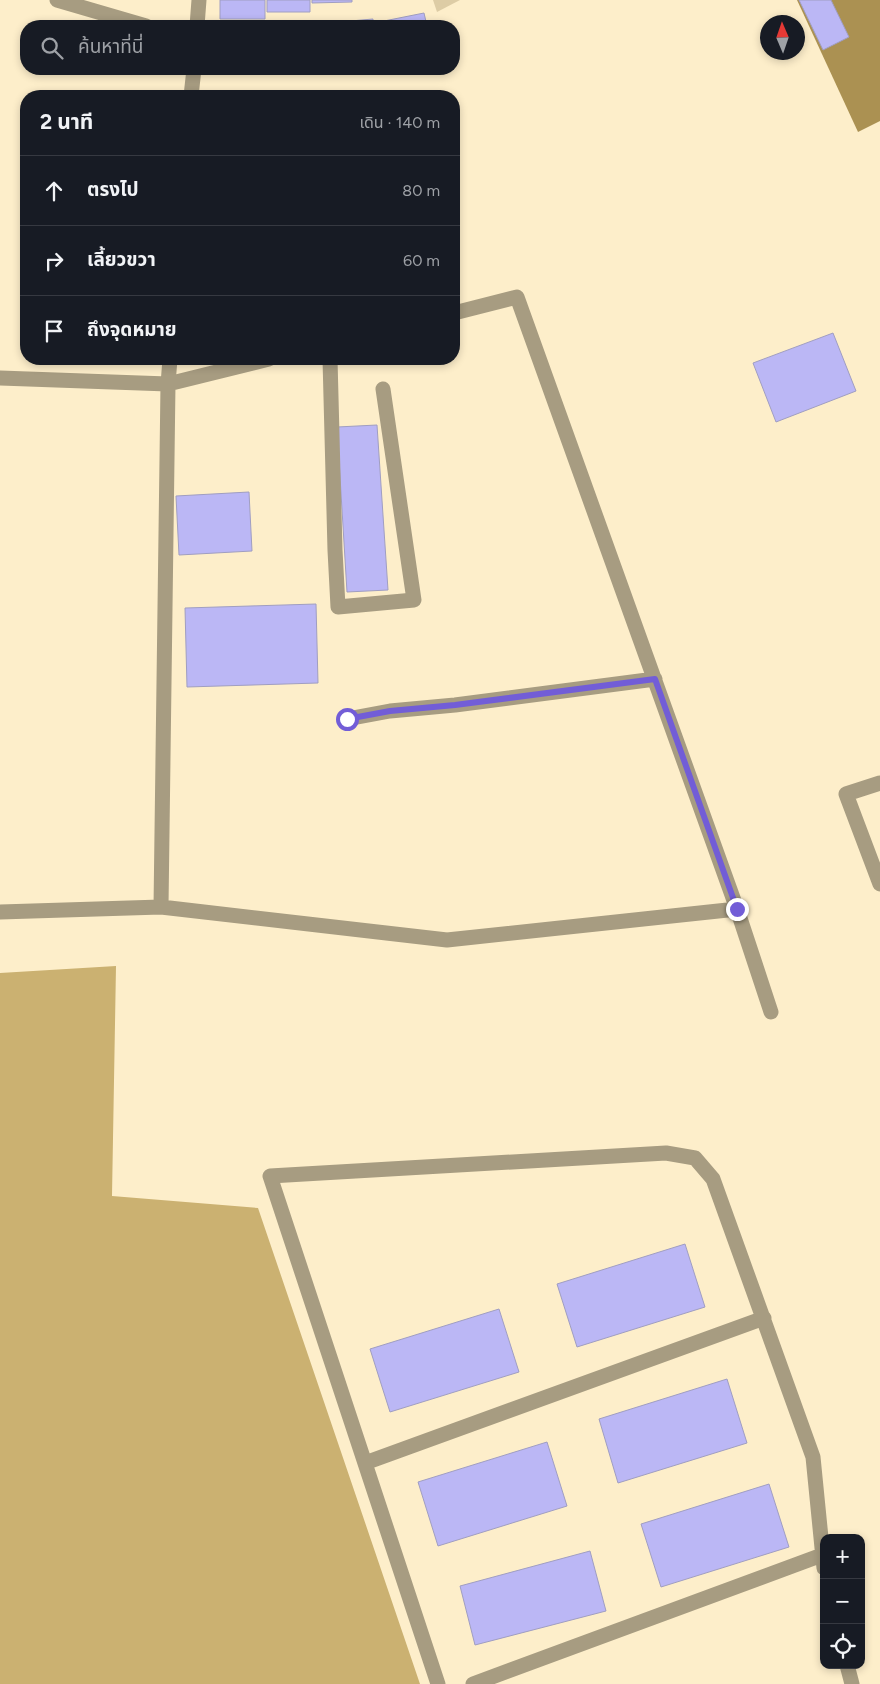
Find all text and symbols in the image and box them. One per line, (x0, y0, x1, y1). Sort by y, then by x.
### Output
north arrow (760, 15, 805, 60)
search box (20, 20, 460, 75)
icon: search (38, 34, 66, 62)
text: ค้นหาที่นี่ (78, 35, 143, 58)
text: 2 นาที (40, 109, 93, 134)
text: เดิน · 140 m (359, 113, 440, 132)
icon: ahead (40, 177, 68, 205)
text: ตรงไป (87, 178, 139, 201)
text: 80 m (402, 181, 440, 200)
icon: right (40, 247, 68, 275)
text: เลี้ยวขวา (87, 248, 156, 271)
text: 60 m (403, 251, 440, 270)
icon: arrive (40, 317, 68, 345)
text: ถึงจุดหมาย (87, 318, 177, 341)
route start (336, 708, 359, 731)
route end (726, 898, 749, 921)
map controls (820, 1534, 865, 1669)
button: + (820, 1534, 865, 1579)
button: − (820, 1579, 865, 1624)
button: locate (820, 1624, 865, 1669)

